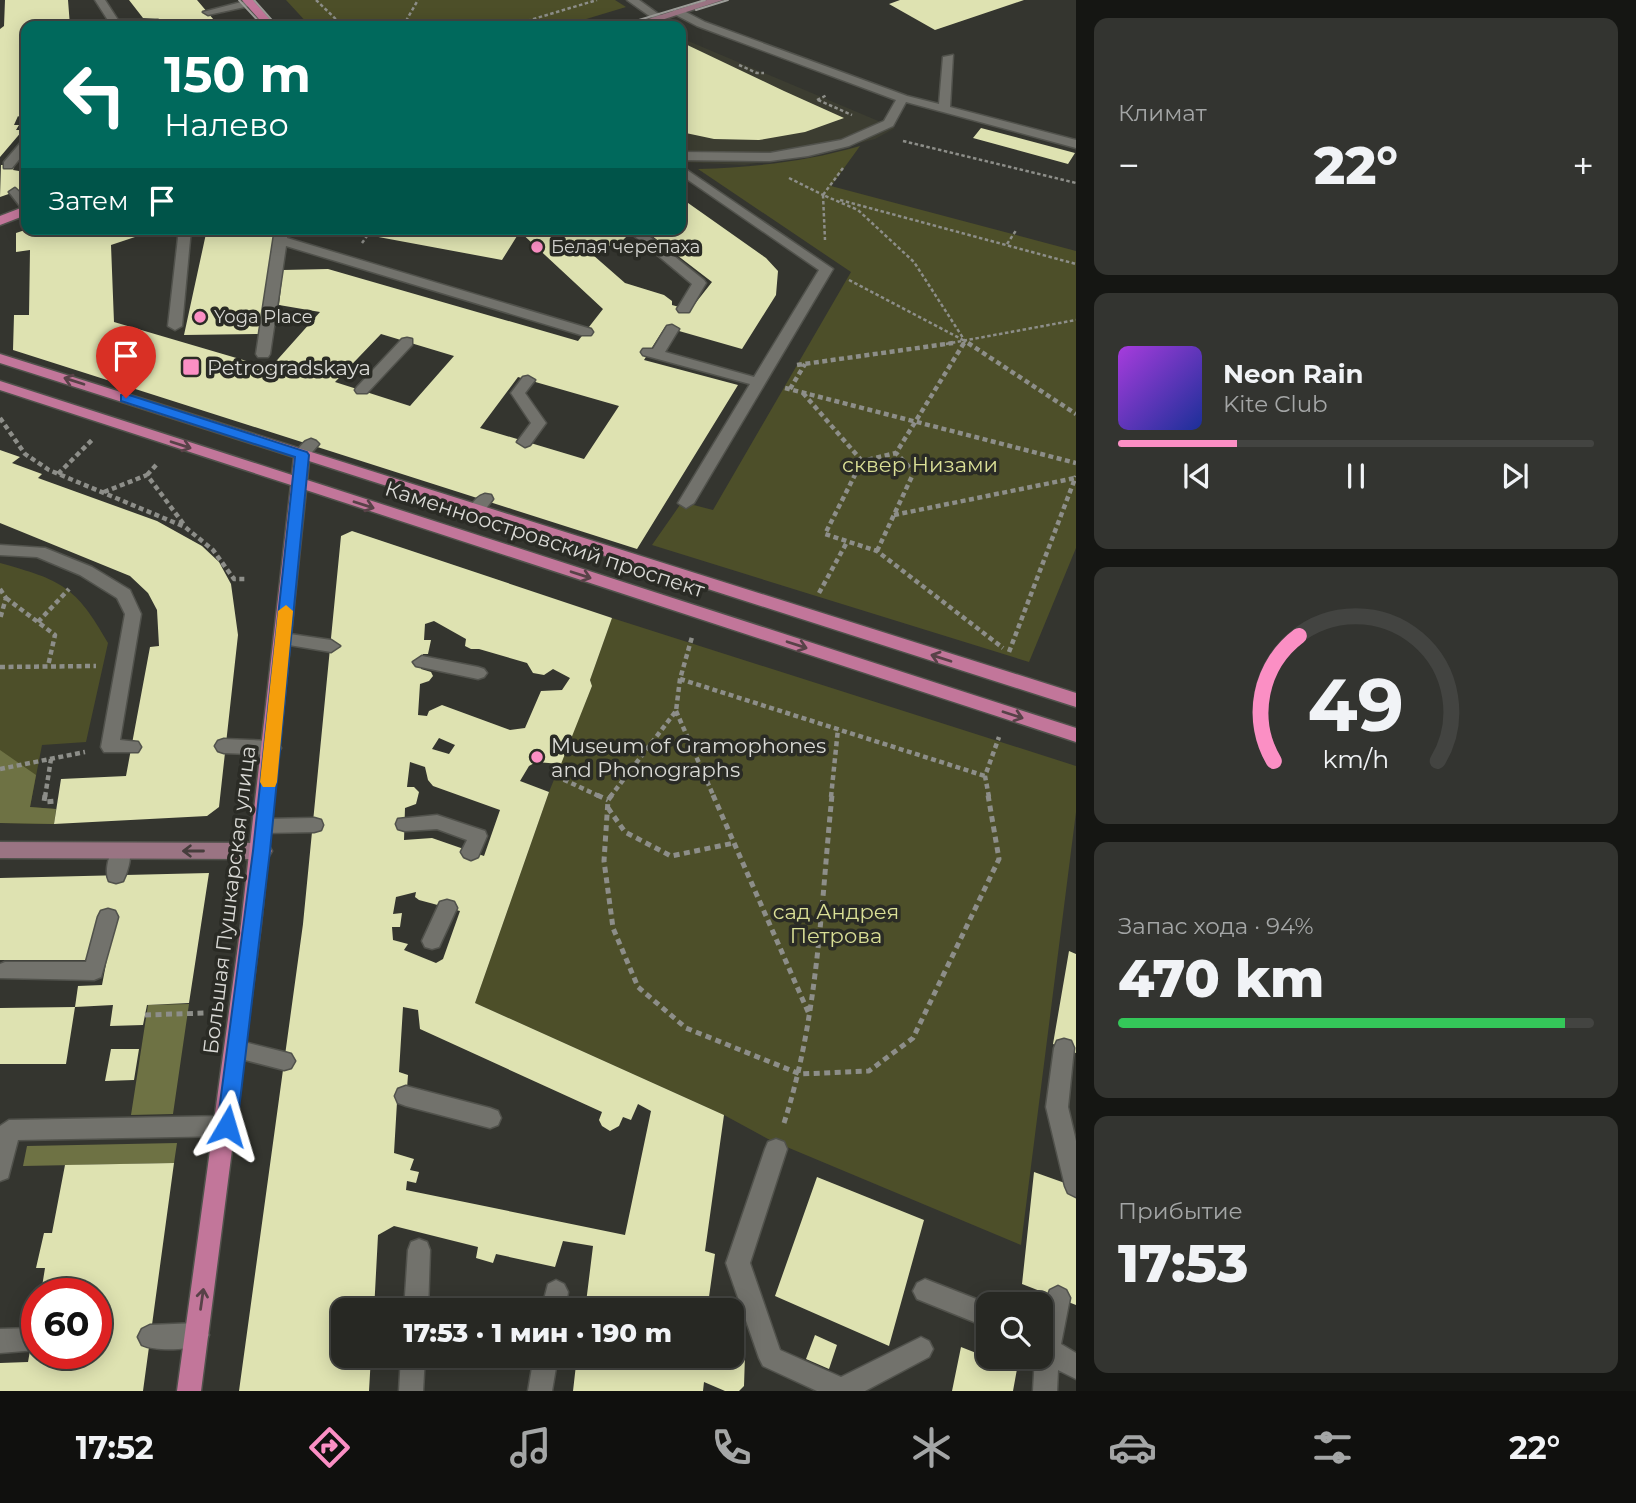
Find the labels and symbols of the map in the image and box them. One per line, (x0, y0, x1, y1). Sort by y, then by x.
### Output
place label: Белая черепаха (551, 236, 700, 258)
marker: Белая черепаха (529, 239, 545, 255)
place label: Yoga Place (214, 306, 313, 328)
marker: Yoga Place (192, 309, 208, 325)
pin (96, 326, 156, 398)
place label: Petrogradskaya (207, 355, 371, 380)
marker: Petrogradskaya (181, 357, 201, 377)
one-way arrow (63, 374, 85, 387)
one-way arrow (170, 440, 192, 452)
park label: сквер Низами (842, 452, 998, 477)
street label: Каменноостровский проспект (382, 475, 708, 603)
one-way arrow (353, 499, 375, 512)
one-way arrow (569, 569, 591, 582)
one-way arrow (786, 639, 808, 652)
one-way arrow (930, 650, 952, 663)
one-way arrow (1002, 710, 1024, 722)
place label: Museum of Gramophones and Phonographs (551, 733, 826, 782)
street label: Большая Пушкарская улица (198, 744, 260, 1056)
marker: Museum of Gramophones and Phonographs (529, 749, 545, 765)
one-way arrow (182, 844, 205, 858)
park label: сад Андрея Петрова (773, 899, 899, 948)
position arrow (190, 1089, 264, 1163)
speed limit sign: 60 (21, 1278, 112, 1369)
one-way arrow (196, 1288, 209, 1311)

